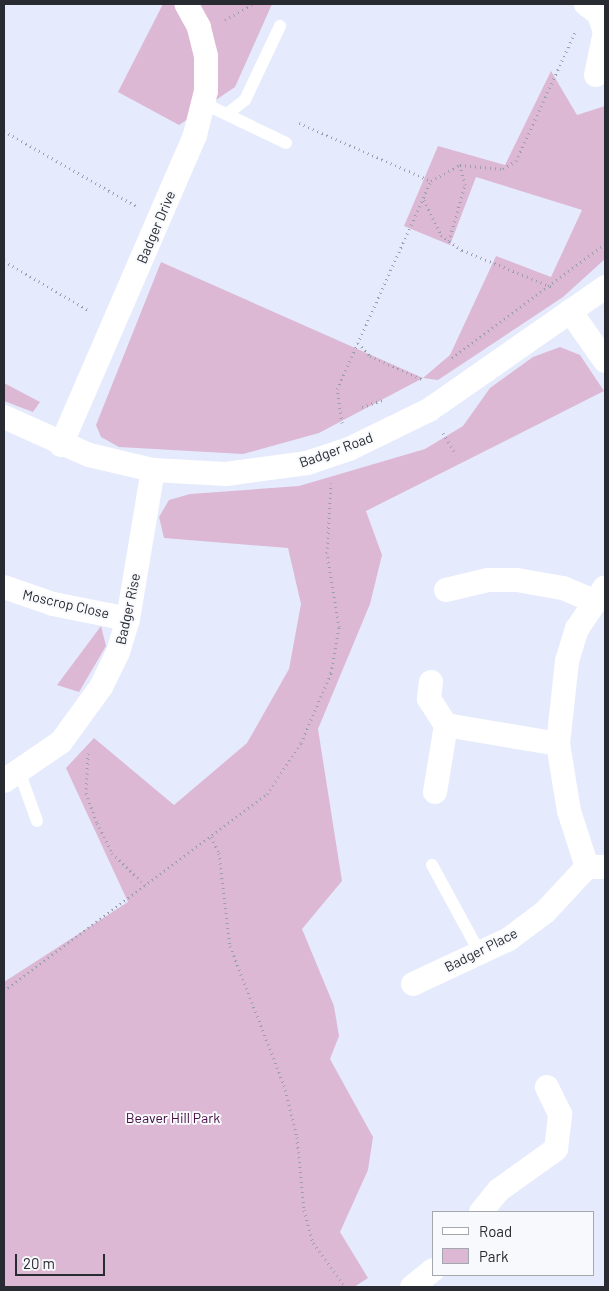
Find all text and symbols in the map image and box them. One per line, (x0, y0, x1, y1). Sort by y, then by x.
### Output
street label: Badger Drive (133, 188, 179, 266)
street label: Badger Road (297, 429, 375, 471)
street label: Badger Rise (112, 572, 144, 646)
street label: Moscrop Close (21, 586, 111, 622)
street label: Badger Place (442, 924, 520, 976)
park label: Beaver Hill Park (126, 1110, 220, 1126)
legend (432, 1211, 594, 1276)
text: Road (479, 1222, 512, 1240)
scale bar (18, 1244, 108, 1276)
text: Park (479, 1247, 508, 1265)
text: 20 m (23, 1254, 55, 1272)

